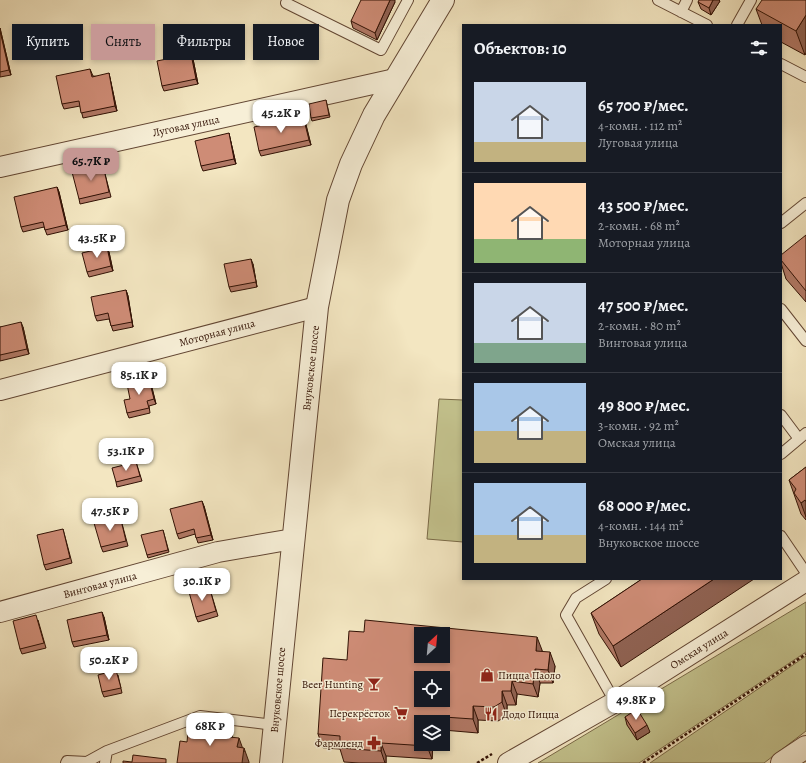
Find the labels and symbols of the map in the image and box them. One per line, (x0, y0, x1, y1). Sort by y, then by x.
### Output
pin: 45.2K ₽ (244, 100, 318, 134)
street label: Луговая улица (151, 111, 222, 140)
pin: 65.7K ₽ (54, 148, 128, 182)
pin: 43.5K ₽ (60, 225, 134, 259)
street label: Моторная улица (177, 315, 257, 350)
street label: Внуковское шоссе (299, 324, 323, 412)
pin: 85.1K ₽ (102, 362, 176, 396)
pin: 53.1K ₽ (89, 438, 163, 472)
pin: 47.5K ₽ (73, 498, 147, 532)
street label: Винтовая улица (62, 568, 139, 602)
pin: 30.1K ₽ (165, 568, 239, 602)
street label: Омская улица (667, 625, 732, 673)
north arrow (414, 627, 450, 663)
pin: 50.2K ₽ (72, 647, 146, 681)
street label: Внуковское шоссе (267, 647, 289, 733)
shop icon: Пицца Паоло (479, 667, 495, 683)
place label: Пицца Паоло (498, 668, 561, 683)
bar icon: Beer Hunting (366, 676, 382, 692)
place label: Beer Hunting (302, 677, 363, 692)
pin: 49.8K ₽ (599, 687, 673, 721)
supermarket icon: Перекрёсток (393, 705, 409, 721)
place label: Перекрёсток (329, 706, 390, 721)
restaurant icon: Додо Пицца (483, 706, 499, 722)
place label: Додо Пицца (502, 707, 560, 722)
pin: 68K ₽ (182, 713, 238, 747)
pharmacy icon: Фармленд (366, 735, 382, 751)
place label: Фармленд (315, 736, 364, 751)

